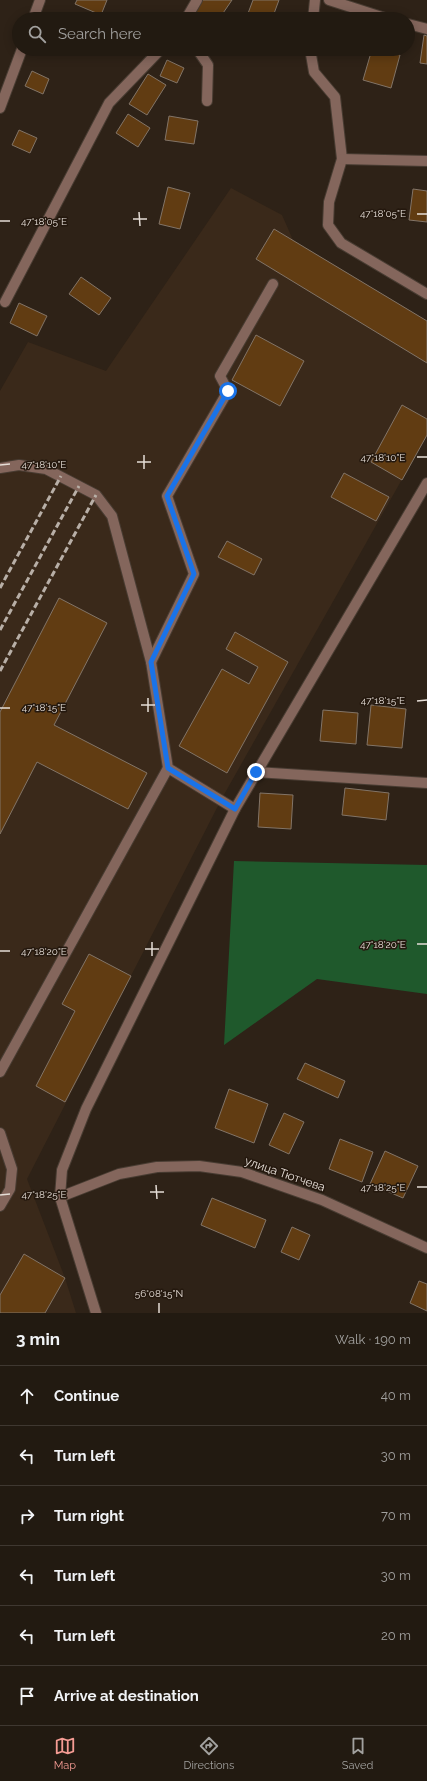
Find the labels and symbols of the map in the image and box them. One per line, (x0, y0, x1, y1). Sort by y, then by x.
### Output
text: 47°18'05"E (360, 208, 406, 219)
text: 47°18'05"E (21, 216, 67, 227)
route start (219, 382, 237, 400)
text: 47°18'10"E (361, 452, 405, 463)
text: 47°18'10"E (22, 459, 66, 470)
text: 47°18'15"E (361, 695, 405, 706)
text: 47°18'15"E (22, 702, 66, 713)
route end (247, 763, 265, 781)
text: 47°18'20"E (360, 939, 406, 950)
text: 47°18'20"E (21, 946, 67, 957)
street label: улица Тютчева (243, 1154, 327, 1194)
text: 47°18'25"E (360, 1182, 406, 1193)
text: 47°18'25"E (21, 1189, 67, 1200)
text: 56°08'15"N (135, 1288, 183, 1299)

